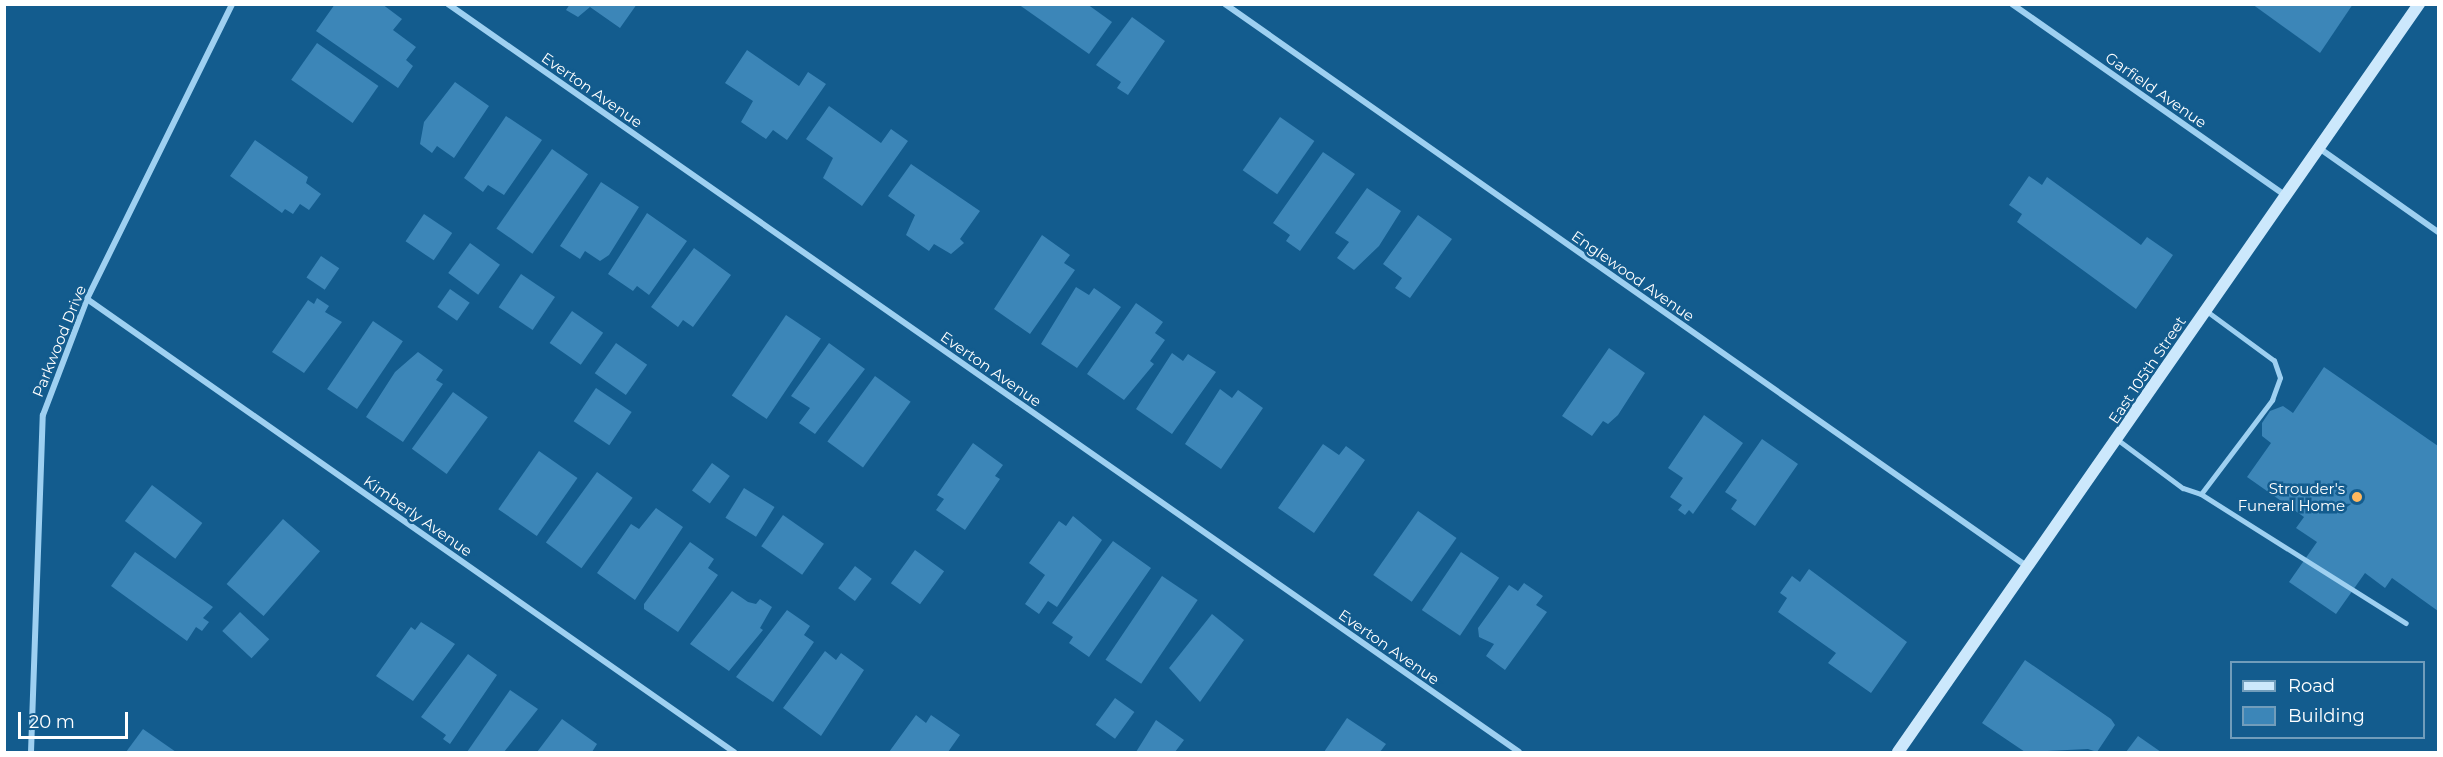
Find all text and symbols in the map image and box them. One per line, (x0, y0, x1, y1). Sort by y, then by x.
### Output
street label: Garfield Avenue (2102, 48, 2210, 132)
street label: Everton Avenue (538, 49, 646, 131)
street label: Englewood Avenue (1568, 227, 1698, 325)
street label: Parkwood Drive (28, 282, 90, 400)
street label: East 105th Street (2104, 313, 2190, 427)
street label: Everton Avenue (937, 328, 1045, 410)
street label: Kimberly Avenue (360, 472, 476, 560)
place label: Strouder's Funeral Home (2238, 479, 2345, 514)
marker: Strouder's Funeral Home (2350, 490, 2364, 504)
street label: Everton Avenue (1335, 606, 1443, 688)
legend (2230, 661, 2425, 739)
text: Road (2288, 675, 2335, 697)
scale bar (21, 700, 130, 738)
text: Building (2288, 705, 2365, 727)
text: 20 m (29, 711, 75, 733)

